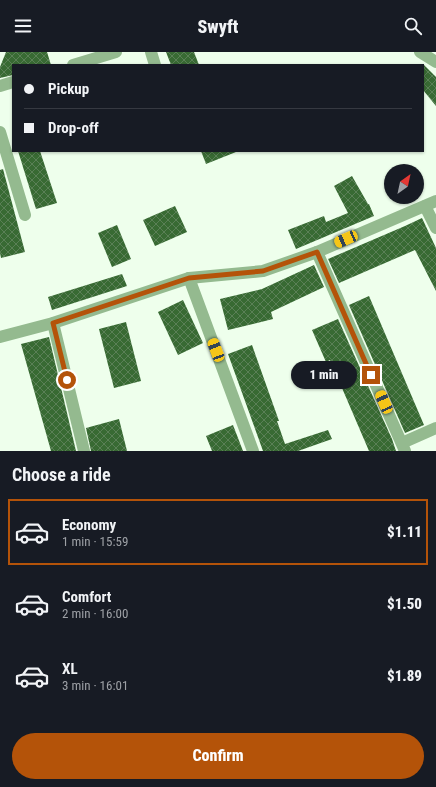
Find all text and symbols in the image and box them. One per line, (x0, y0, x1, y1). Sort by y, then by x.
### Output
icon: menu (12, 15, 34, 37)
icon: search (402, 15, 424, 37)
text: Swyft (198, 16, 238, 37)
text: Pickup (48, 80, 89, 98)
text: Drop-off (48, 119, 99, 137)
north arrow (384, 164, 424, 204)
map controls (384, 164, 424, 204)
car (333, 229, 359, 249)
car (206, 337, 226, 363)
callout: 1 min (291, 361, 357, 389)
route end (362, 366, 380, 384)
text: 1 min (310, 367, 338, 382)
route start (58, 371, 76, 389)
car (374, 389, 394, 415)
text: Choose a ride (12, 464, 111, 485)
icon: car (14, 514, 50, 550)
text: Economy (62, 516, 116, 534)
text: $1.11 (387, 523, 422, 541)
text: 1 min · 15:59 (62, 534, 128, 549)
icon: car (14, 586, 50, 622)
text: Comfort (62, 588, 111, 606)
text: $1.50 (387, 595, 422, 613)
text: 2 min · 16:00 (62, 606, 128, 621)
icon: car (14, 658, 50, 694)
text: XL (62, 660, 78, 678)
text: $1.89 (387, 667, 422, 685)
text: 3 min · 16:01 (62, 678, 128, 693)
button: Confirm (12, 733, 424, 779)

